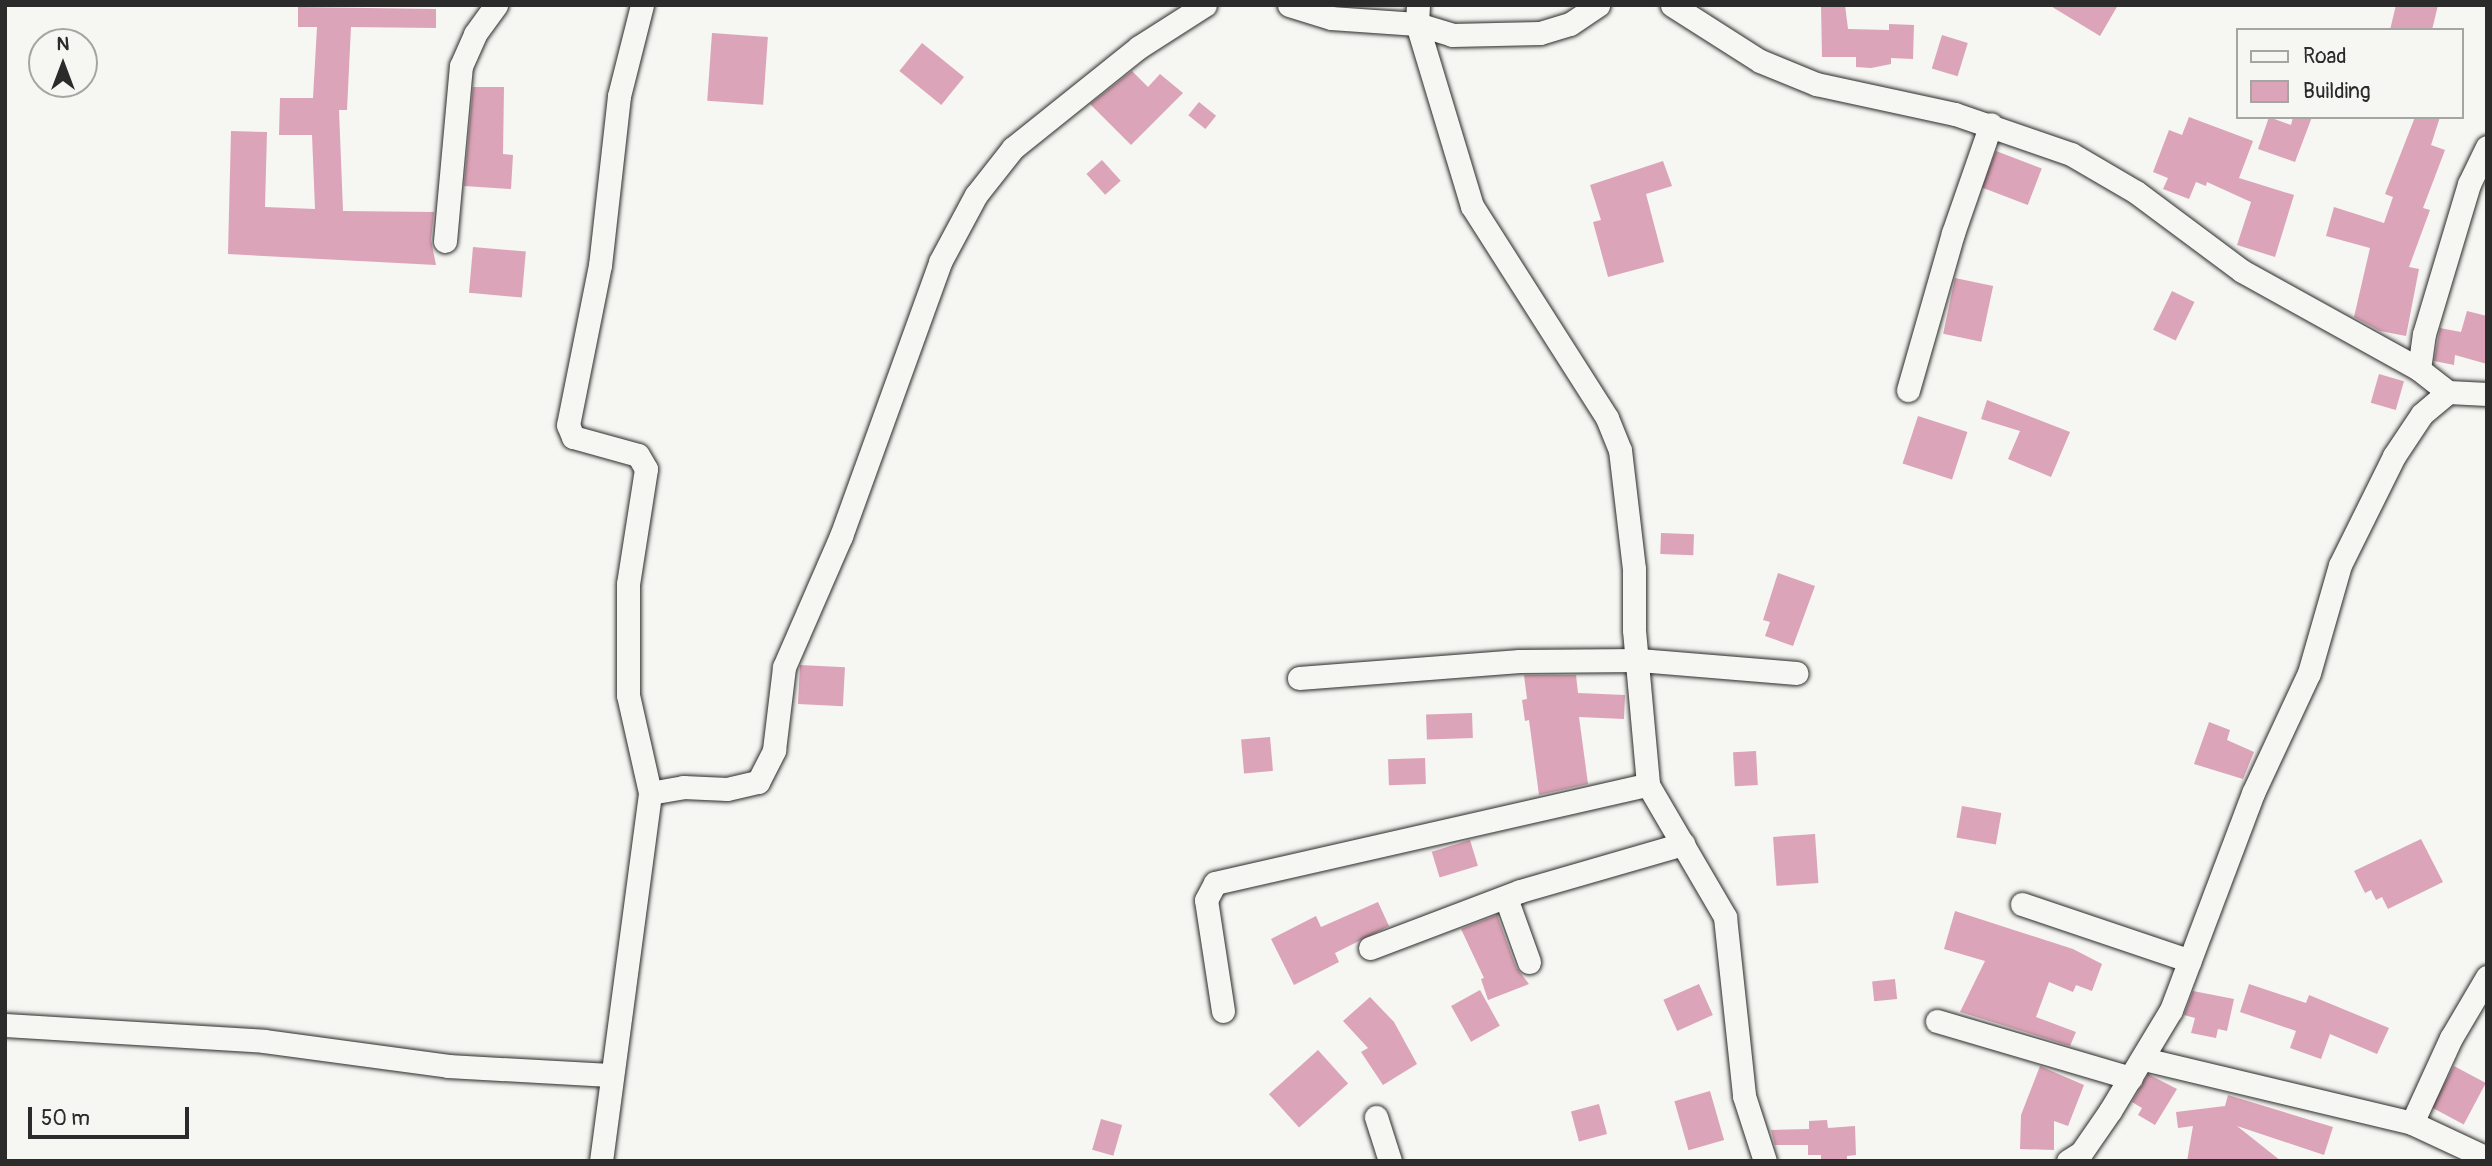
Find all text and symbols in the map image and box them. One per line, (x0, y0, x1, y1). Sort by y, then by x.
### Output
north arrow (28, 28, 98, 98)
legend (2236, 28, 2464, 119)
text: N (57, 32, 69, 56)
text: Road (2303, 43, 2347, 70)
text: Building (2303, 78, 2370, 105)
scale bar (32, 1092, 192, 1136)
text: 50 m (41, 1105, 90, 1132)

